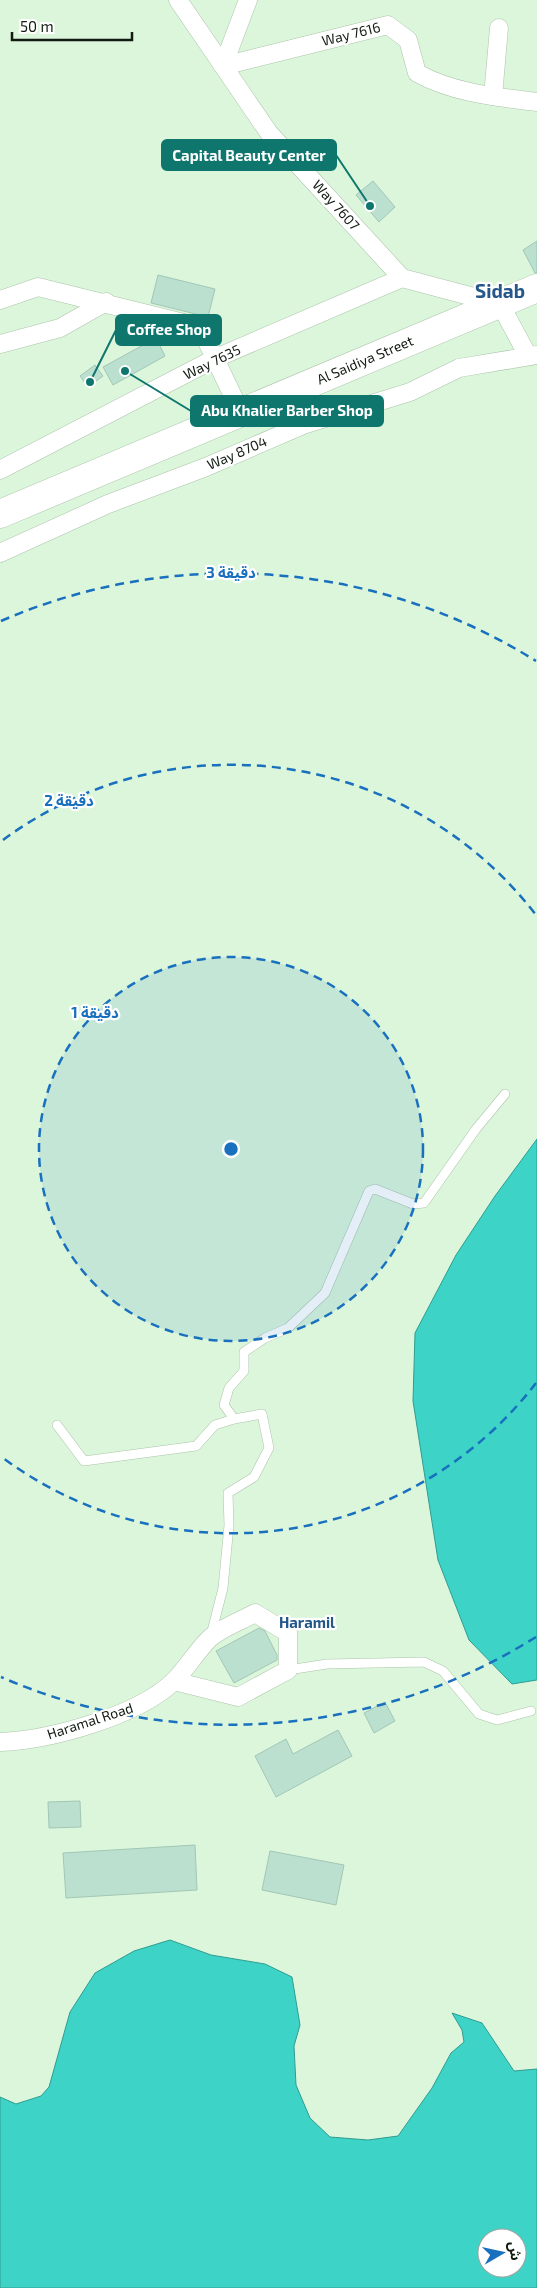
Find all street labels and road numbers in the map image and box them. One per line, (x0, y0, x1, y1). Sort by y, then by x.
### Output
street label: Way 7616 (320, 18, 382, 49)
street label: Way 7607 (309, 176, 363, 233)
street label: Al Saidiya Street (314, 332, 416, 388)
street label: Way 7635 (180, 340, 243, 383)
street label: Way 8704 (204, 432, 269, 473)
street label: Haramal Road (45, 1699, 135, 1742)

